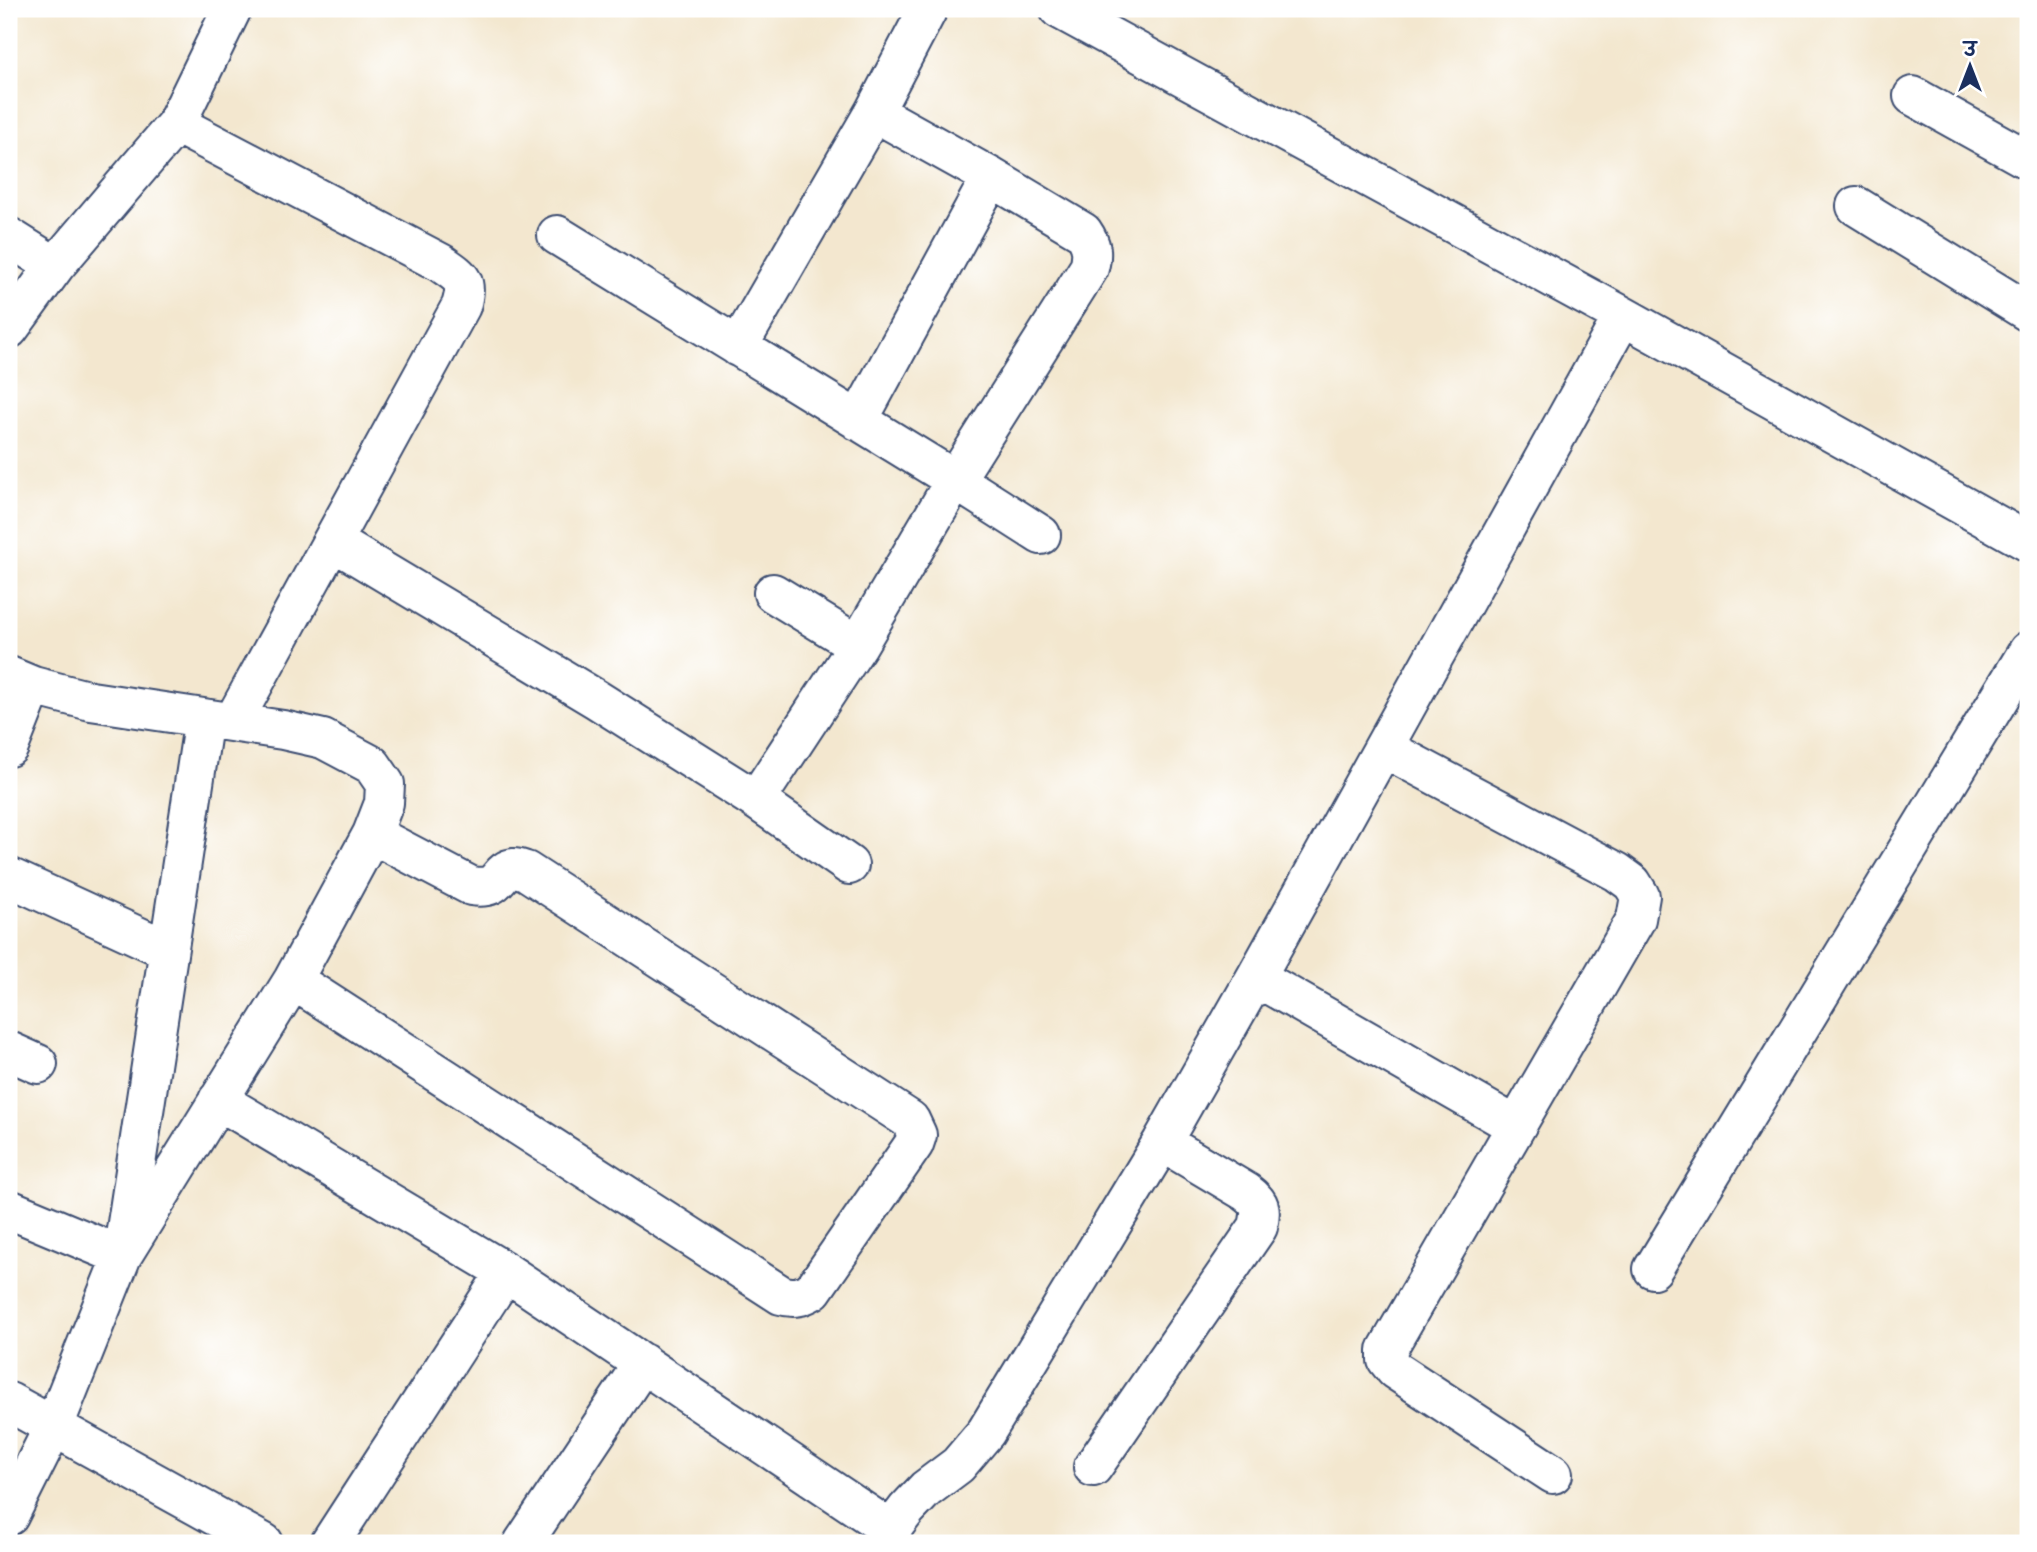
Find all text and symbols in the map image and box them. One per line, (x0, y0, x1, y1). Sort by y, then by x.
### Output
north arrow (1936, 32, 2006, 102)
text: उ (1962, 36, 1979, 62)

